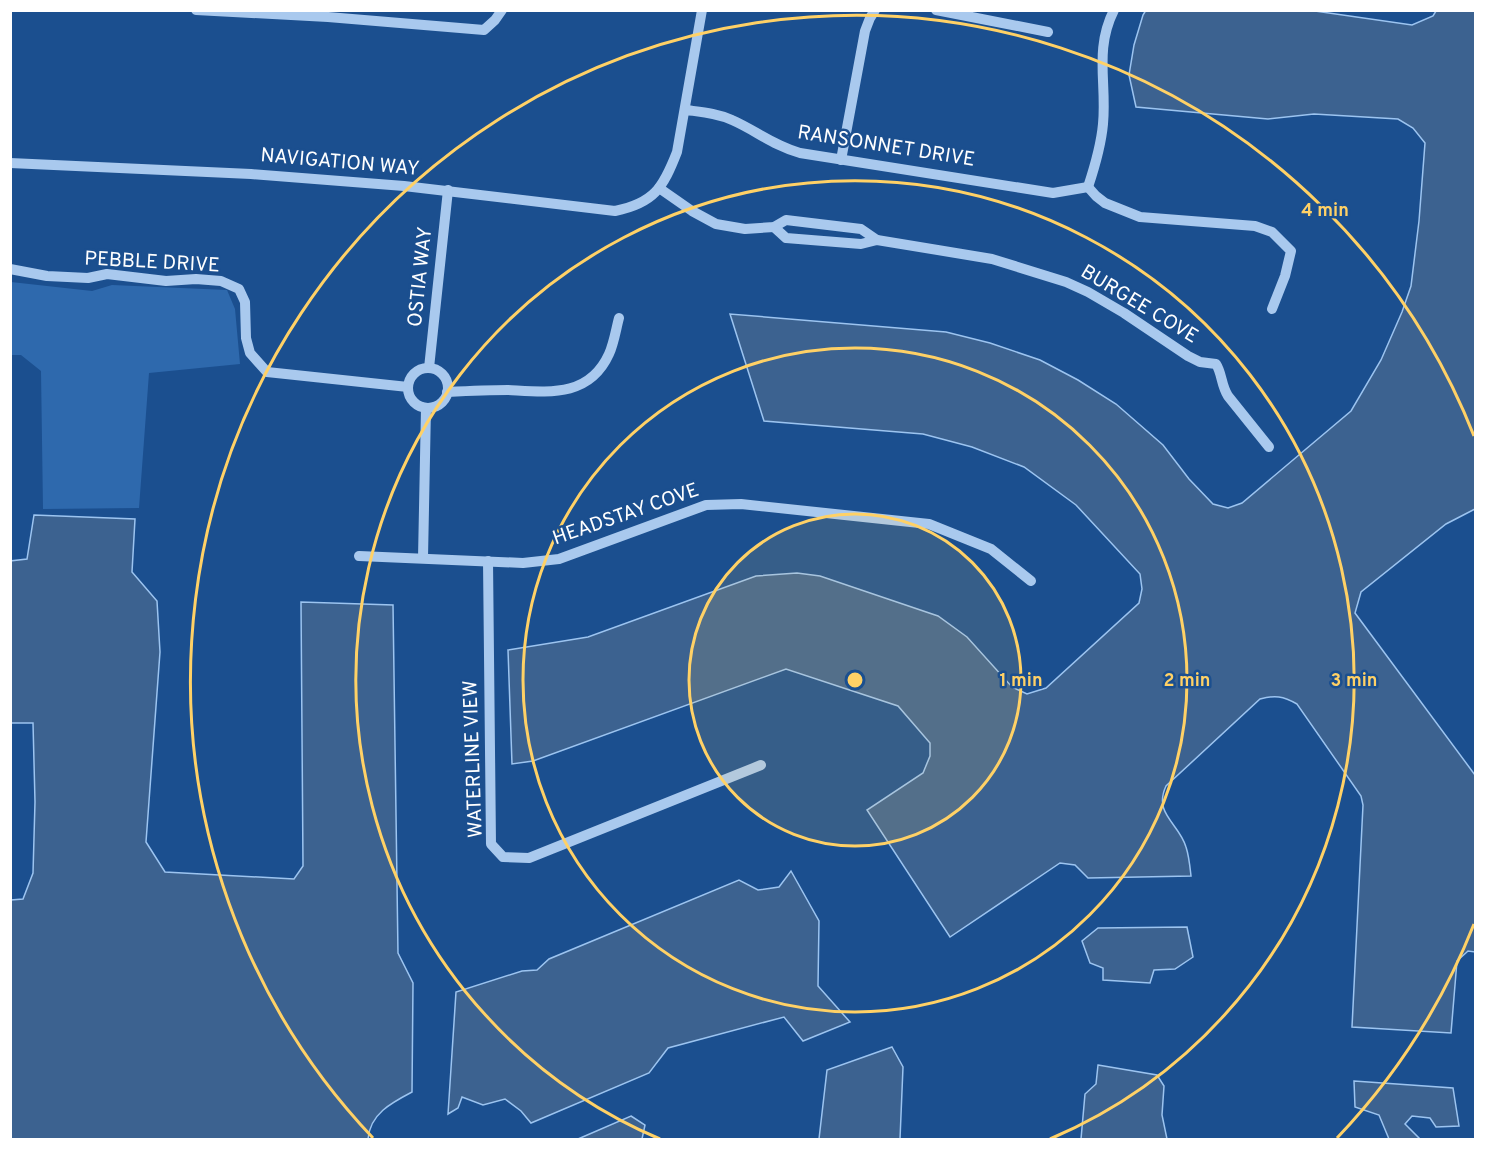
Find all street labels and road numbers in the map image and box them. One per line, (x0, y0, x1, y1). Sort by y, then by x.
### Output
street label: RANSONNET DRIVE (795, 120, 977, 174)
street label: NAVIGATION WAY (259, 143, 421, 183)
street label: OSTIA WAY (403, 225, 439, 328)
street label: PEBBLE DRIVE (84, 246, 220, 280)
street label: BURGEE COVE (1075, 260, 1203, 350)
street label: HEADSTAY COVE (549, 478, 703, 552)
street label: WATERLINE VIEW (458, 680, 490, 838)

